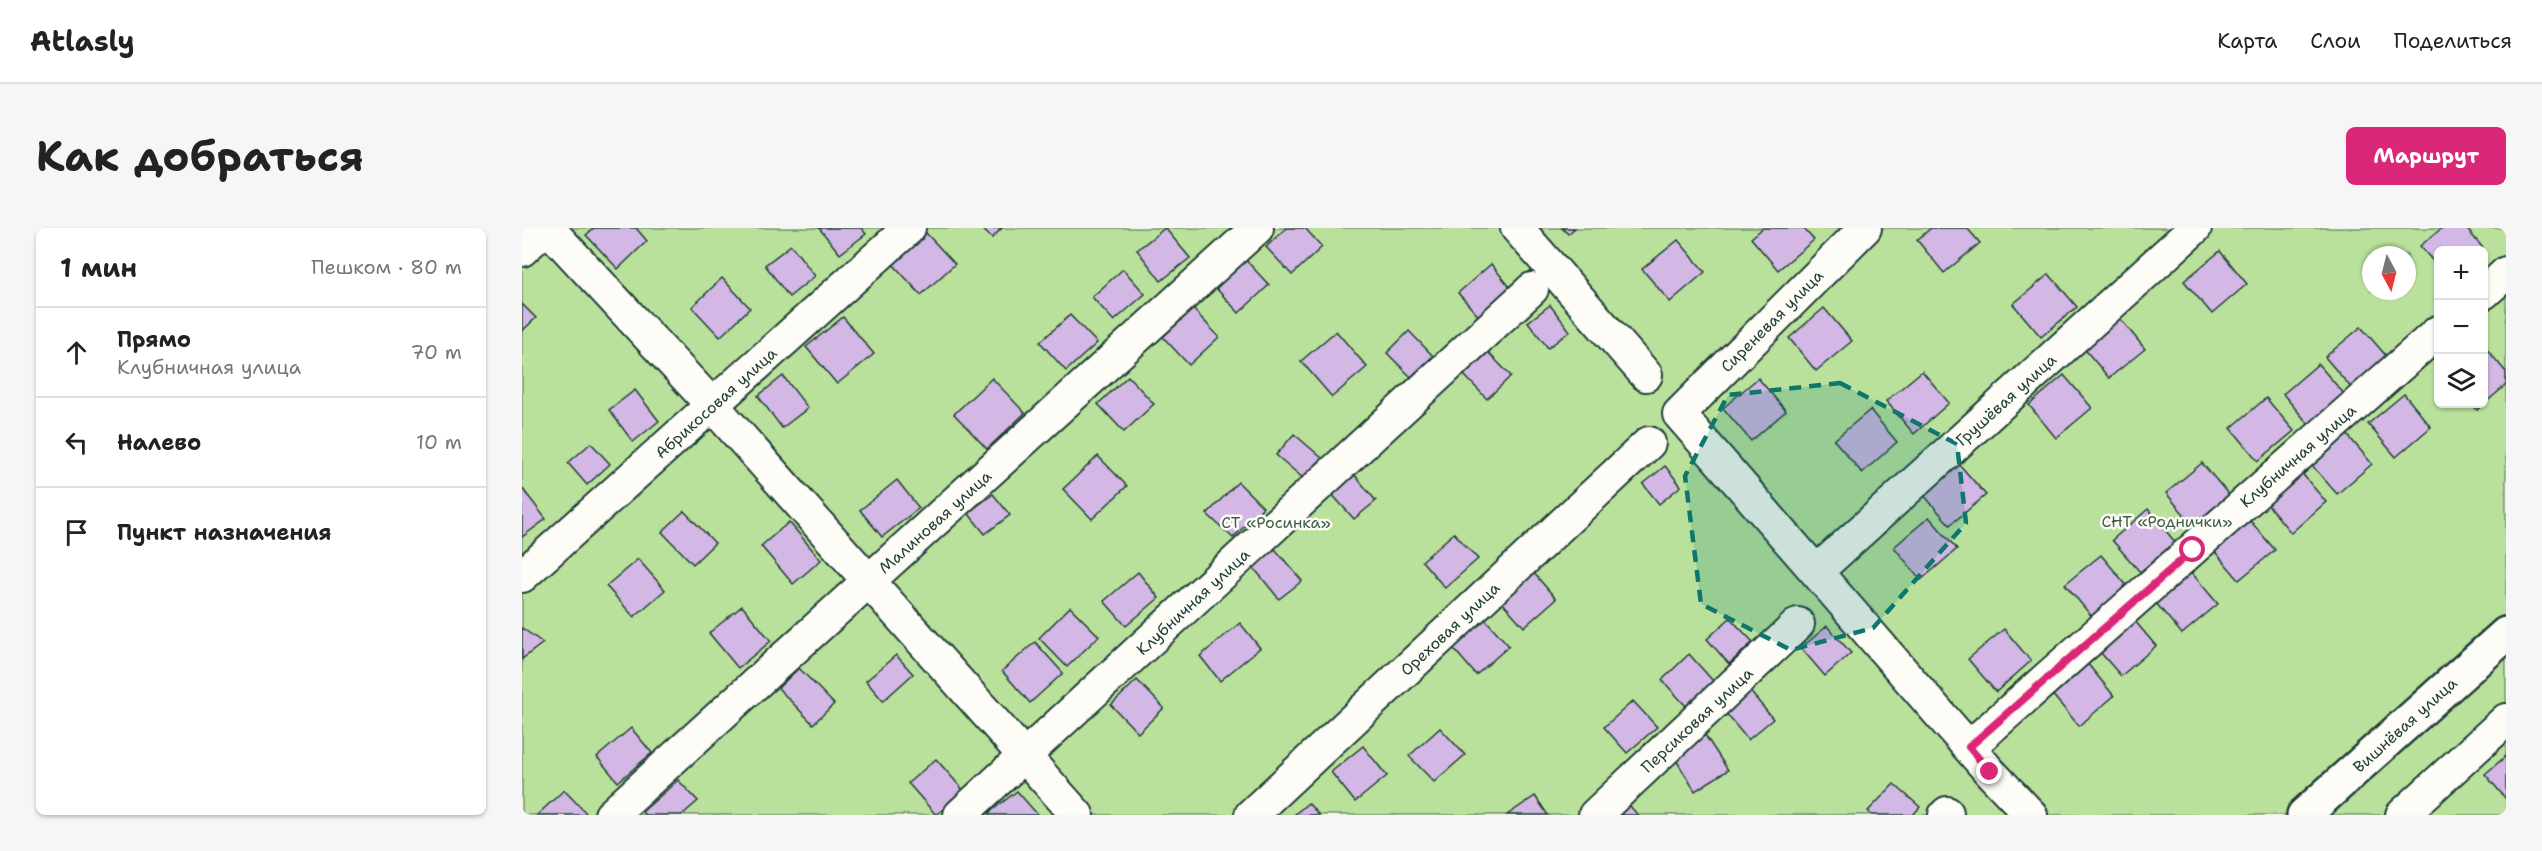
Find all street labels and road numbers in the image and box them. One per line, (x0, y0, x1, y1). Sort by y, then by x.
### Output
street label: Сиреневая улица (1716, 265, 1828, 377)
street label: Абрикосовая улица (651, 343, 781, 463)
street label: Грушёвая улица (1951, 349, 2061, 451)
street label: Клубничная улица (2235, 400, 2361, 512)
street label: Малиновая улица (874, 466, 996, 578)
street label: Клубничная улица (1132, 544, 1254, 660)
street label: Ореховая улица (1396, 578, 1504, 680)
street label: Персиковая улица (1637, 663, 1757, 777)
street label: Вишнёвая улица (2349, 673, 2461, 777)

